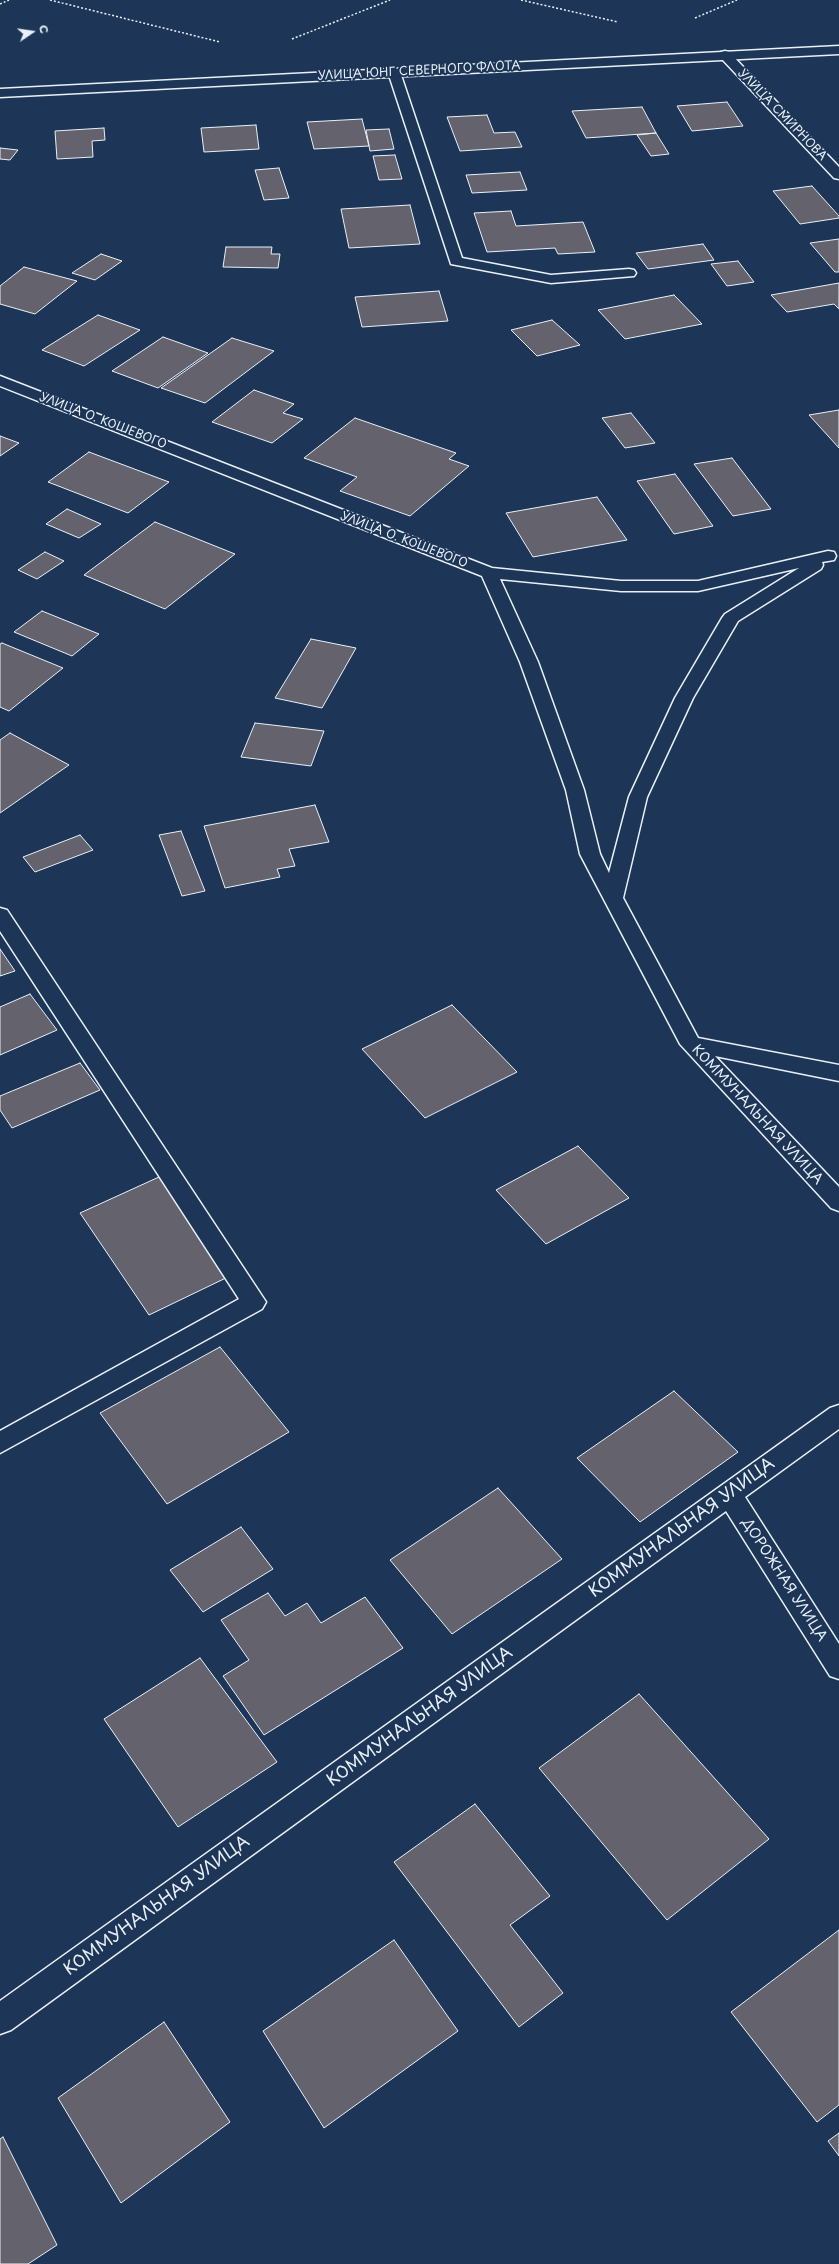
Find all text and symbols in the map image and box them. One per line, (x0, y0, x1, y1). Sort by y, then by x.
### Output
north arrow (12, 12, 52, 52)
text: С (35, 23, 53, 35)
street label: УЛИЦА ЮНГ СЕВЕРНОГО ФЛОТА (317, 58, 521, 84)
street label: УЛИЦА СМИРНОВА (735, 66, 829, 164)
street label: УЛИЦА О. КОШЕВОГО (37, 390, 169, 452)
street label: УЛИЦА О. КОШЕВОГО (338, 509, 470, 571)
street label: КОММУНАЛЬНАЯ УЛИЦА (688, 1042, 826, 1188)
street label: КОММУНАЛЬНАЯ УЛИЦА (585, 1454, 779, 1602)
street label: ДОРОЖНАЯ УЛИЦА (738, 1515, 830, 1645)
street label: КОММУНАЛЬНАЯ УЛИЦА (323, 1643, 517, 1791)
street label: КОММУНАЛЬНАЯ УЛИЦА (60, 1832, 254, 1980)

